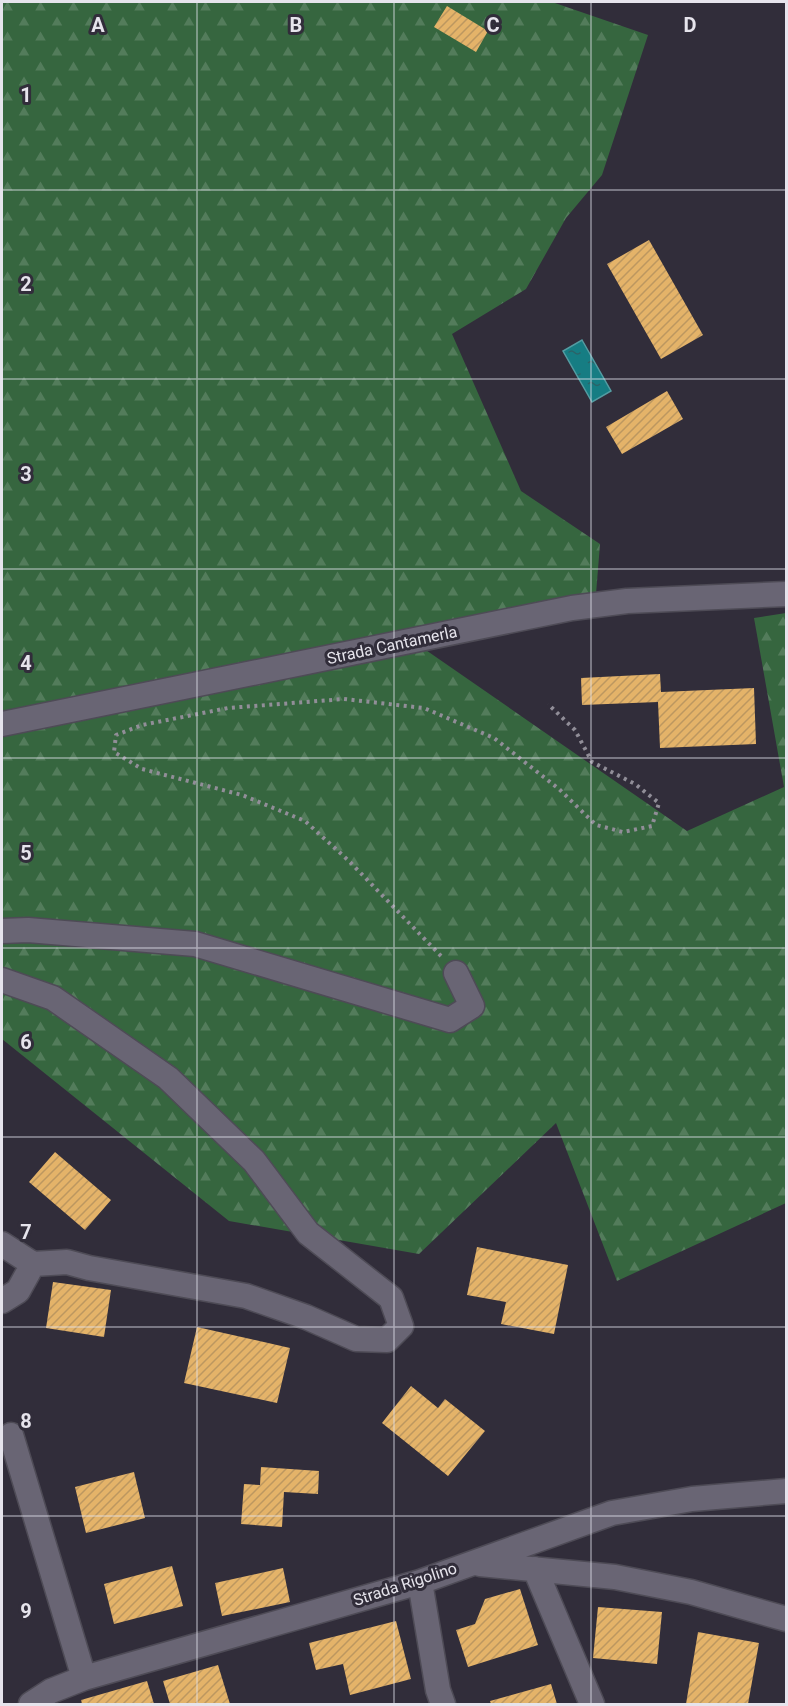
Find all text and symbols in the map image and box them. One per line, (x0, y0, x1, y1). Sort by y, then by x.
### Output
text: A (91, 13, 105, 37)
text: B (290, 13, 302, 37)
text: C (486, 13, 500, 37)
text: D (684, 13, 697, 37)
text: 1 (20, 83, 32, 107)
text: 2 (20, 272, 32, 296)
text: 3 (20, 462, 32, 486)
street label: Strada Cantamerla (325, 622, 459, 668)
text: 4 (20, 651, 32, 675)
text: 5 (20, 841, 32, 865)
text: 6 (20, 1030, 32, 1054)
text: 7 (20, 1220, 32, 1244)
text: 8 (20, 1409, 32, 1433)
street label: Strada Rigolino (351, 1558, 459, 1610)
text: 9 (20, 1599, 32, 1623)

